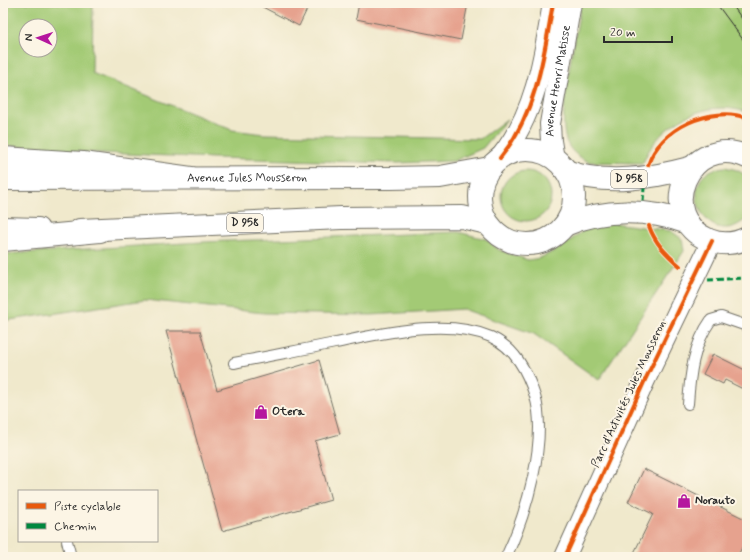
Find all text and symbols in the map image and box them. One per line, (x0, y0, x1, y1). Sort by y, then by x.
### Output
north arrow (18, 18, 58, 58)
scale bar (604, 18, 672, 44)
street label: Avenue Henri Matisse (542, 24, 575, 137)
text: 20 m (610, 25, 636, 41)
text: N (22, 34, 36, 42)
street label: Avenue Jules Mousseron (187, 170, 307, 187)
road number: D 958 (611, 170, 647, 188)
road number: D 958 (227, 214, 263, 232)
street label: Parc d'Activités Jules Mousseron (588, 318, 670, 470)
shop icon: Otera (253, 404, 269, 420)
place label: Otera (272, 404, 305, 420)
legend (18, 490, 158, 542)
shop icon: Norauto (676, 493, 692, 509)
place label: Norauto (695, 493, 735, 509)
text: Piste cyclable (54, 499, 121, 515)
text: Chemin (54, 519, 97, 535)

